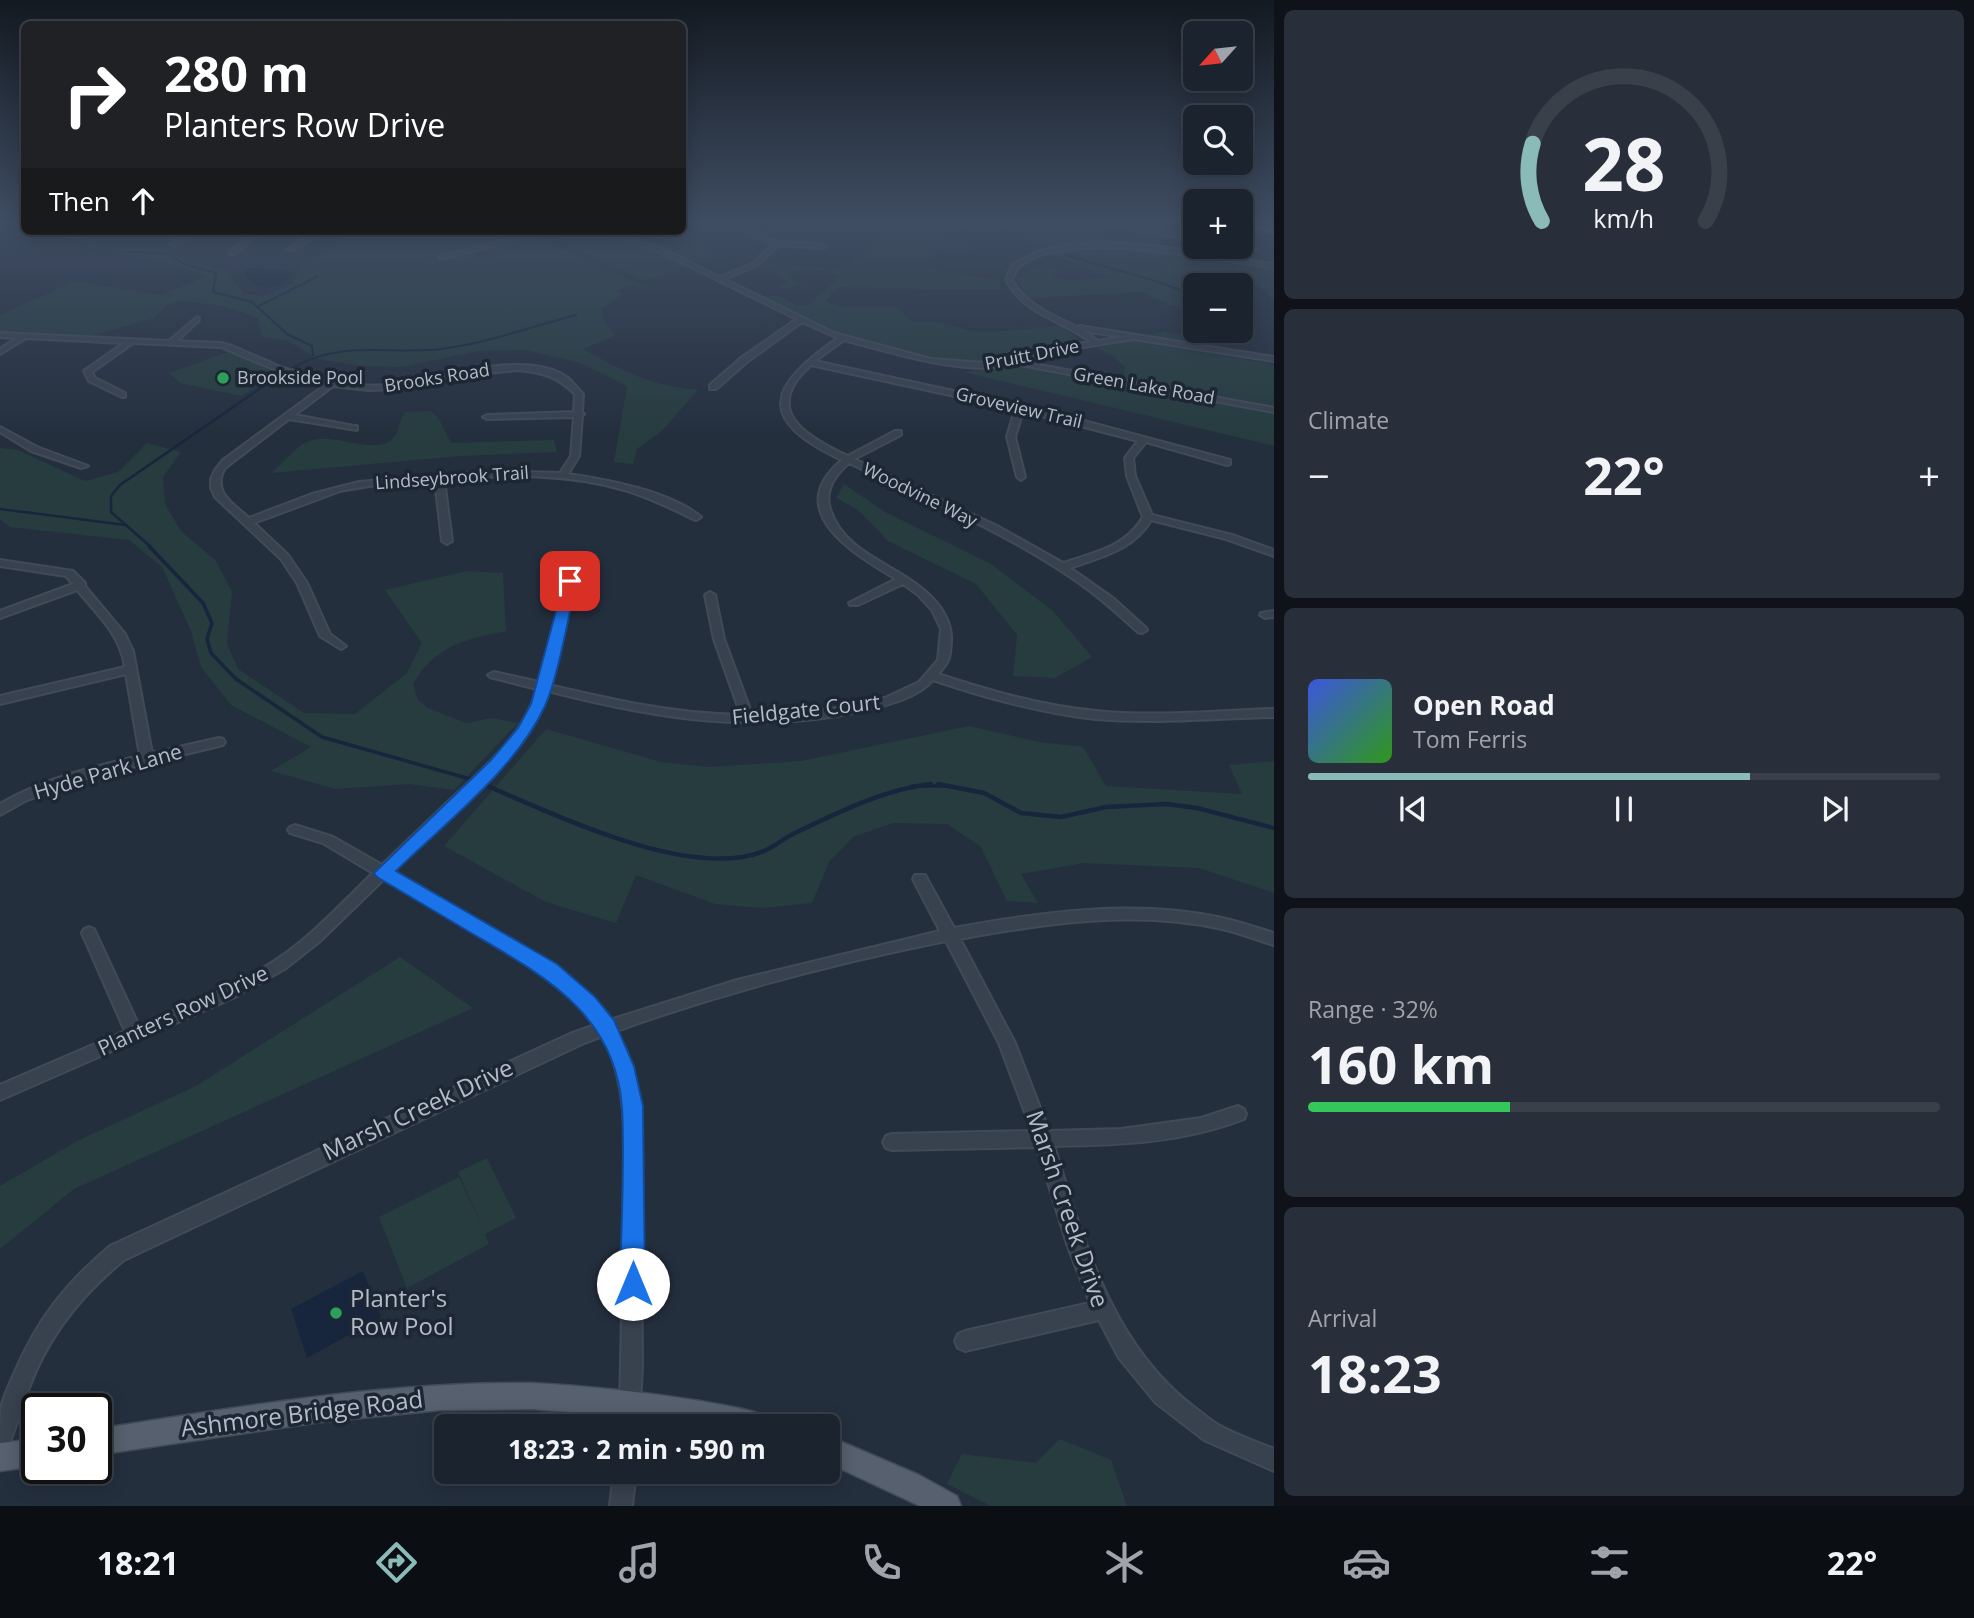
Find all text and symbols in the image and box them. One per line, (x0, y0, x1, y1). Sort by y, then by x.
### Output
north arrow (1183, 21, 1253, 91)
map controls (1183, 21, 1253, 343)
text: 280 m (164, 40, 309, 106)
icon: right (49, 49, 140, 140)
text: Planters Row Drive (164, 103, 445, 146)
button: search (1183, 105, 1253, 175)
text: 28 (1582, 113, 1666, 212)
icon: ahead (124, 182, 162, 220)
text: Then (49, 183, 110, 219)
button: + (1183, 189, 1253, 259)
text: km/h (1594, 200, 1654, 234)
button: − (1183, 273, 1253, 343)
street label: Pruitt Drive (983, 333, 1081, 375)
street label: Brooks Road (382, 357, 491, 397)
street label: Green Lake Road (1072, 361, 1217, 409)
place label: Brookside Pool (237, 365, 363, 389)
marker: Brookside Pool (215, 370, 231, 386)
street label: Groveview Trail (954, 381, 1085, 433)
text: Climate (1308, 404, 1389, 436)
text: 22° (1583, 439, 1665, 510)
text: − (1308, 449, 1330, 501)
text: + (1918, 449, 1940, 501)
street label: Woodvine Way (859, 456, 982, 533)
street label: Lindseybrook Trail (374, 460, 530, 494)
pin (540, 551, 600, 611)
icon: arrive (551, 562, 589, 600)
street label: Fieldgate Court (730, 687, 881, 731)
text: Open Road (1413, 687, 1555, 723)
text: Tom Ferris (1413, 723, 1527, 755)
street label: Hyde Park Lane (30, 737, 185, 806)
icon: previous (1394, 790, 1432, 828)
icon: pause (1605, 790, 1643, 828)
icon: next (1816, 790, 1854, 828)
street label: Planters Row Drive (93, 958, 272, 1062)
text: Range · 32% (1308, 993, 1438, 1025)
text: 160 km (1308, 1028, 1494, 1099)
street label: Marsh Creek Drive (317, 1050, 518, 1167)
street label: Marsh Creek Drive (1019, 1105, 1118, 1312)
position arrow (596, 1247, 670, 1321)
place label: Planter's Row Pool (350, 1281, 453, 1342)
text: Arrival (1308, 1302, 1377, 1334)
marker: Planter's Row Pool (328, 1305, 344, 1321)
text: 18:23 (1308, 1337, 1442, 1408)
street label: Ashmore Bridge Road (179, 1381, 425, 1444)
speed limit sign: 30 (21, 1393, 112, 1484)
text: 18:23 · 2 min · 590 m (508, 1431, 766, 1467)
icon: directions (372, 1538, 421, 1587)
icon: music (615, 1538, 664, 1587)
icon: phone (857, 1538, 906, 1587)
icon: climate (1100, 1538, 1149, 1587)
icon: car (1342, 1538, 1391, 1587)
icon: filters (1585, 1538, 1634, 1587)
text: 18:21 (97, 1541, 179, 1584)
text: 22° (1827, 1541, 1877, 1584)

